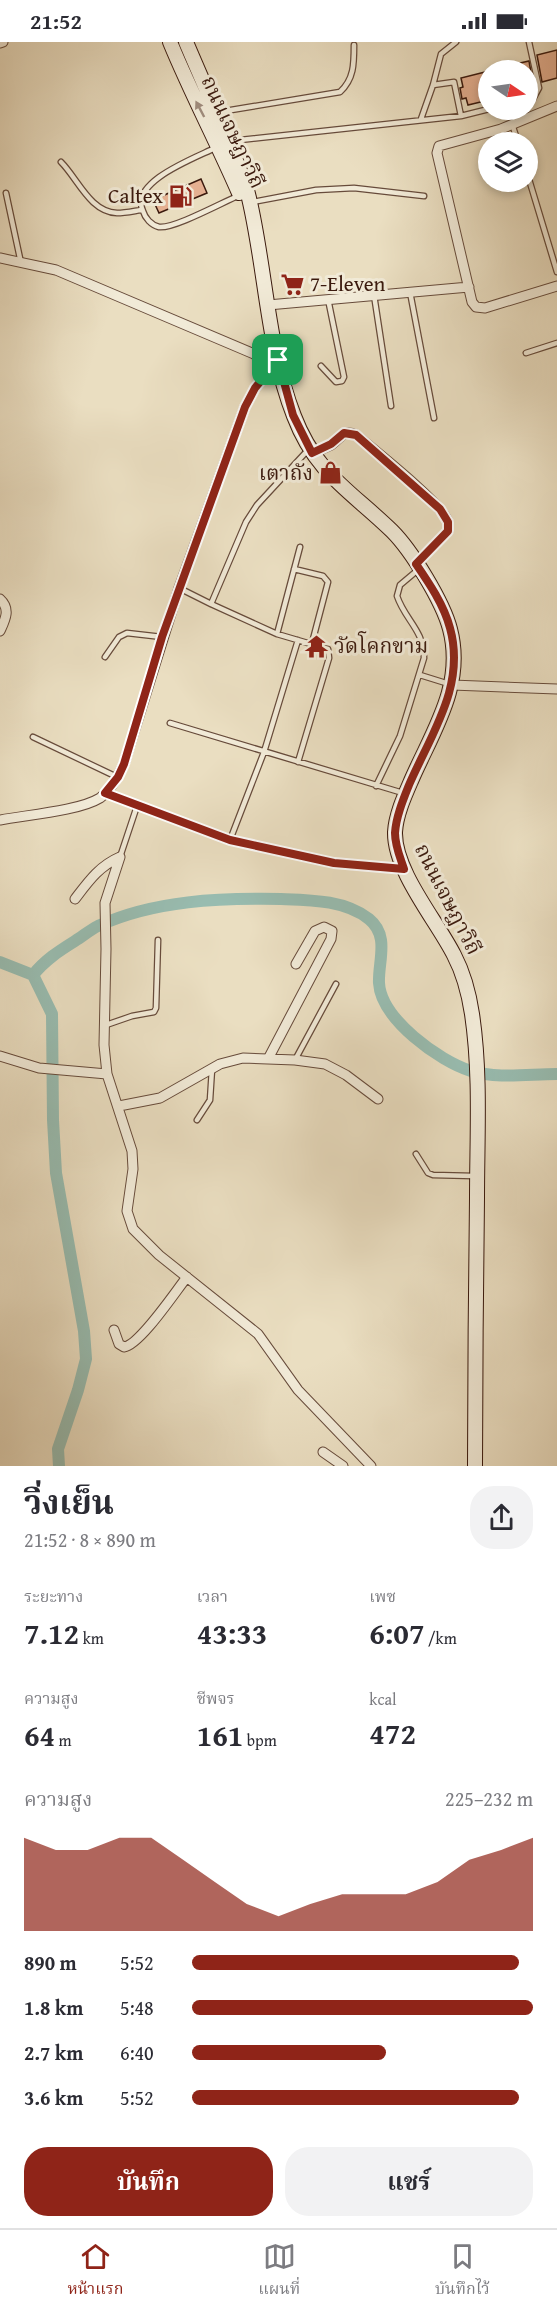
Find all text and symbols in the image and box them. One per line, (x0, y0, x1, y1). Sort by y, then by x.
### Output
text: 21:52 (30, 5, 82, 37)
north arrow (478, 60, 538, 120)
map controls (478, 60, 538, 192)
street label: ถนนเจษฎาวิถี (194, 70, 273, 194)
one-way arrow (196, 100, 206, 118)
button: layers (478, 132, 538, 192)
place label: Caltex (108, 180, 163, 211)
fuel station icon: Caltex (168, 183, 194, 209)
place label: 7-Eleven (310, 268, 386, 299)
supermarket icon: 7-Eleven (279, 271, 305, 297)
pin (252, 334, 303, 385)
icon: arrive (261, 343, 294, 376)
place label: เตาถัง (259, 457, 313, 488)
shop icon: เตาถัง (318, 460, 344, 486)
place label: วัดโคกขาม (334, 630, 428, 661)
temple icon: วัดโคกขาม (303, 633, 329, 659)
street label: ถนนเจษฎาวิถี (407, 837, 490, 960)
text: วิ่งเย็น (24, 1478, 114, 1526)
button: share (470, 1486, 533, 1549)
text: 21:52 · 8 × 890 m (24, 1525, 156, 1554)
text: ระยะทาง (24, 1584, 83, 1608)
text: เวลา (197, 1584, 228, 1608)
text: เพซ (369, 1584, 396, 1608)
text: 7.12 (24, 1611, 79, 1655)
text: 43:33 (197, 1611, 267, 1655)
text: 6:07 (369, 1611, 424, 1655)
text: km (79, 1626, 104, 1650)
text: /km (424, 1626, 457, 1650)
text: ความสูง (24, 1686, 79, 1710)
text: ชีพจร (197, 1686, 235, 1710)
text: kcal (369, 1687, 397, 1711)
text: 472 (369, 1711, 416, 1755)
text: 64 (24, 1713, 55, 1757)
text: 161 (197, 1713, 243, 1757)
text: m (55, 1728, 72, 1752)
text: bpm (243, 1728, 277, 1752)
text: ความสูง (24, 1784, 92, 1813)
text: 225–232 m (445, 1784, 533, 1813)
text: 890 m (24, 1948, 77, 1977)
text: 5:52 (120, 1948, 154, 1977)
text: 1.8 km (24, 1993, 83, 2022)
text: 5:48 (120, 1993, 154, 2022)
text: 2.7 km (24, 2038, 83, 2067)
text: 6:40 (120, 2038, 154, 2067)
text: 3.6 km (24, 2083, 83, 2112)
text: 5:52 (120, 2083, 154, 2112)
button: บันทึก (24, 2147, 273, 2216)
button: แชร์ (285, 2147, 533, 2216)
tab: หน้าแรก (67, 2240, 123, 2303)
tab: แผนที่ (258, 2240, 300, 2303)
tab: บันทึกไว้ (435, 2240, 490, 2303)

